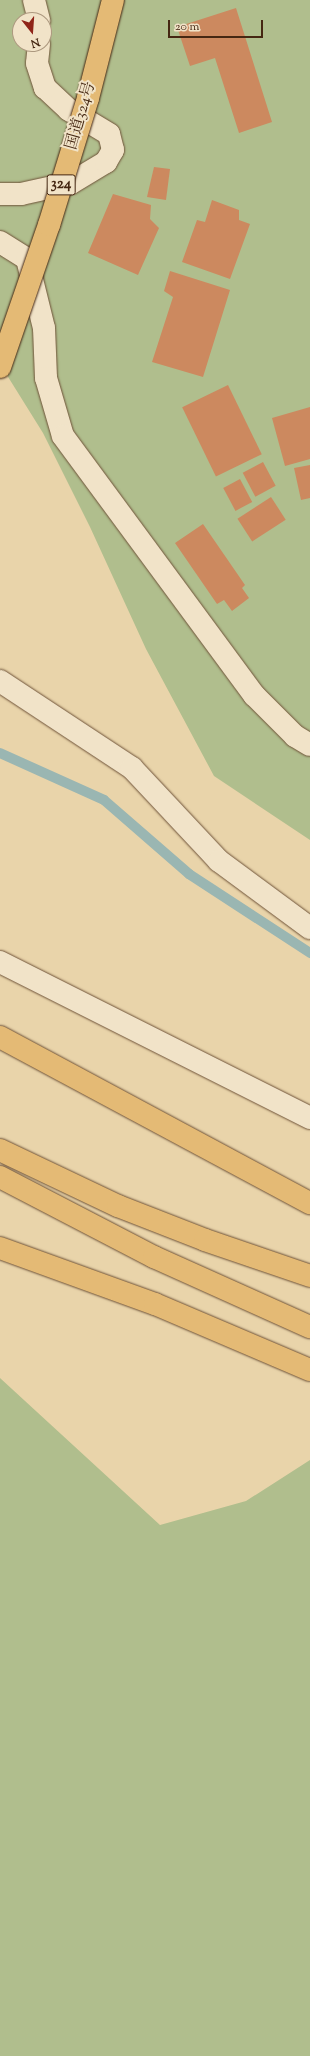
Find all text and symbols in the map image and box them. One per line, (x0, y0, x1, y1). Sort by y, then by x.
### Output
north arrow (12, 12, 52, 52)
scale bar (170, 12, 265, 38)
text: 20 m (175, 18, 199, 36)
text: N (29, 34, 42, 51)
street label: 国道324号 (63, 80, 101, 152)
road number: 324 (46, 172, 76, 198)

